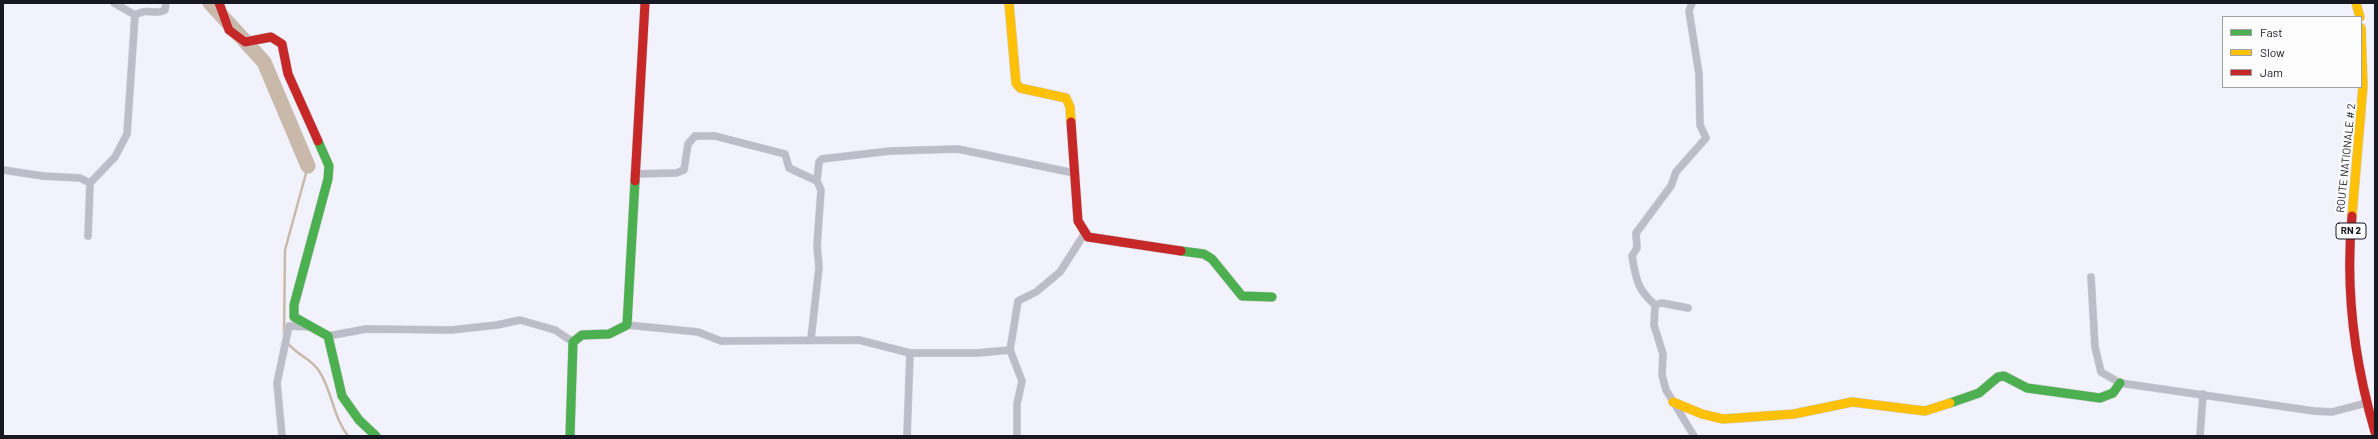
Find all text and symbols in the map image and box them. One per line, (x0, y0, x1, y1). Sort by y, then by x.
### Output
legend (2222, 16, 2362, 88)
text: Fast (2260, 25, 2283, 39)
text: Slow (2260, 45, 2285, 59)
text: Jam (2260, 65, 2283, 79)
street label: ROUTE NATIONALE # 2 (2334, 103, 2358, 213)
road number: RN 2 (2336, 223, 2366, 239)

